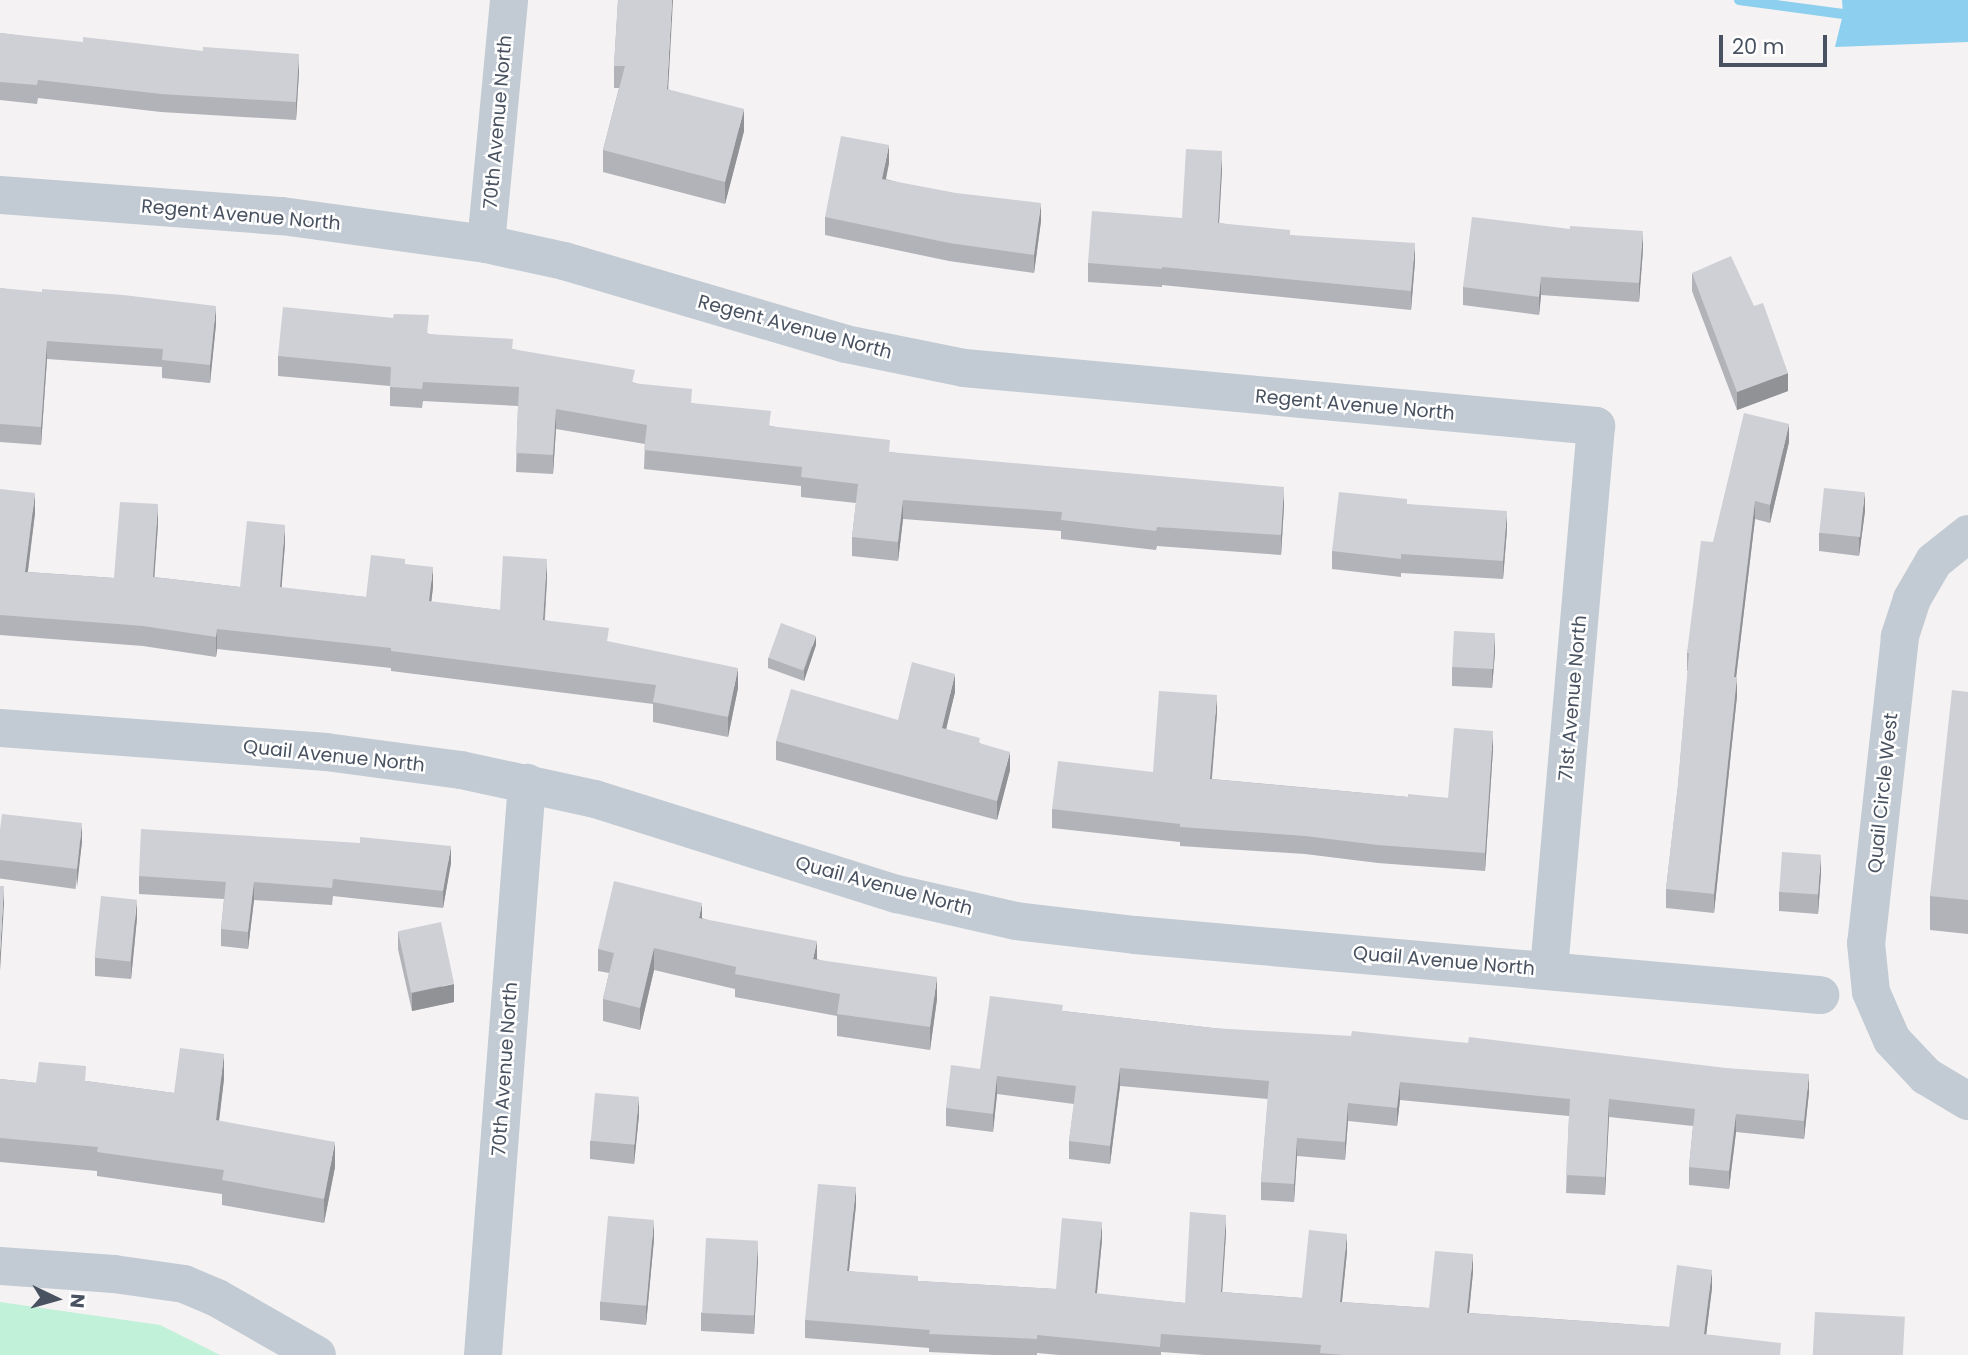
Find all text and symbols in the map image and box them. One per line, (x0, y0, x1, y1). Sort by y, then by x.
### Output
scale bar (1723, 21, 1832, 65)
text: 20 m (1732, 32, 1785, 61)
street label: 70th Avenue North (479, 34, 517, 210)
street label: Regent Avenue North (140, 195, 342, 235)
street label: Regent Avenue North (695, 290, 895, 364)
street label: Regent Avenue North (1254, 385, 1456, 425)
street label: 71st Avenue North (1554, 614, 1592, 782)
street label: Quail Circle West (1863, 712, 1903, 874)
street label: Quail Avenue North (242, 735, 426, 777)
street label: Quail Avenue North (793, 851, 975, 921)
street label: Quail Avenue North (1352, 942, 1536, 980)
street label: 70th Avenue North (488, 981, 522, 1157)
north arrow (21, 1264, 91, 1334)
text: N (63, 1293, 91, 1309)

